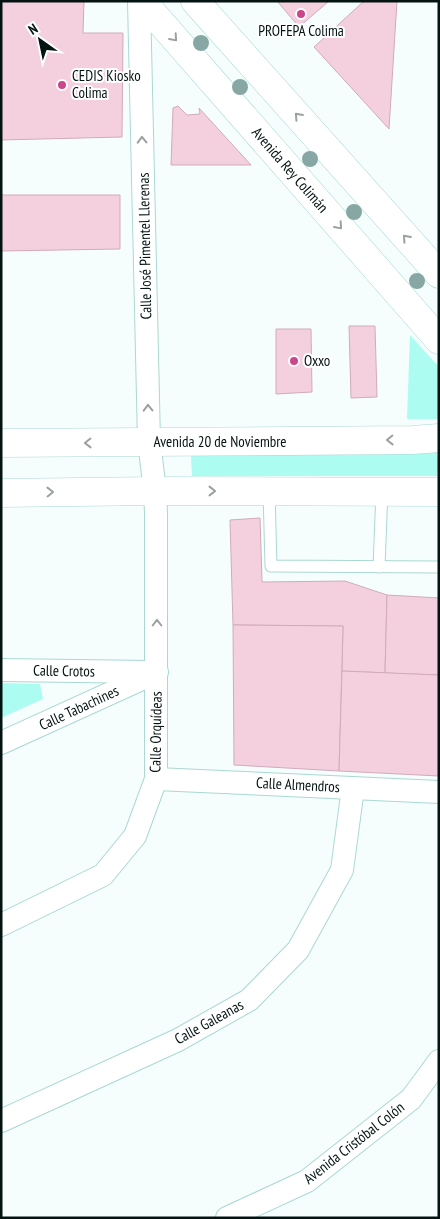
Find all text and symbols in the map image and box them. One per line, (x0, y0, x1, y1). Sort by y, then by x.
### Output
marker: PROFEPA Colima (295, 8, 307, 20)
north arrow (15, 15, 65, 65)
text: N (25, 19, 41, 39)
place label: PROFEPA Colima (258, 21, 344, 40)
one-way arrow (168, 32, 177, 41)
place label: CEDIS Kiosko Colima (72, 66, 141, 102)
marker: CEDIS Kiosko Colima (56, 79, 68, 91)
one-way arrow (295, 113, 304, 122)
street label: Avenida Rey Colimán (248, 123, 333, 216)
one-way arrow (137, 136, 147, 144)
street label: Calle José Pimentel Llerenas (134, 172, 155, 320)
one-way arrow (333, 220, 342, 229)
one-way arrow (403, 234, 412, 243)
place label: Oxxo (304, 351, 330, 370)
marker: Oxxo (288, 355, 300, 367)
one-way arrow (143, 403, 153, 411)
street label: Avenida 20 de Noviembre (154, 432, 286, 451)
one-way arrow (386, 435, 394, 445)
one-way arrow (83, 438, 91, 448)
one-way arrow (209, 486, 217, 496)
one-way arrow (46, 487, 54, 497)
one-way arrow (151, 619, 162, 627)
street label: Calle Crotos (33, 660, 95, 681)
street label: Calle Tabachines (36, 681, 122, 734)
street label: Calle Orquídeas (145, 691, 166, 773)
street label: Calle Almendros (256, 773, 340, 796)
street label: Calle Galeanas (171, 995, 246, 1048)
street label: Avenida Cristóbal Colón (300, 1097, 408, 1188)

